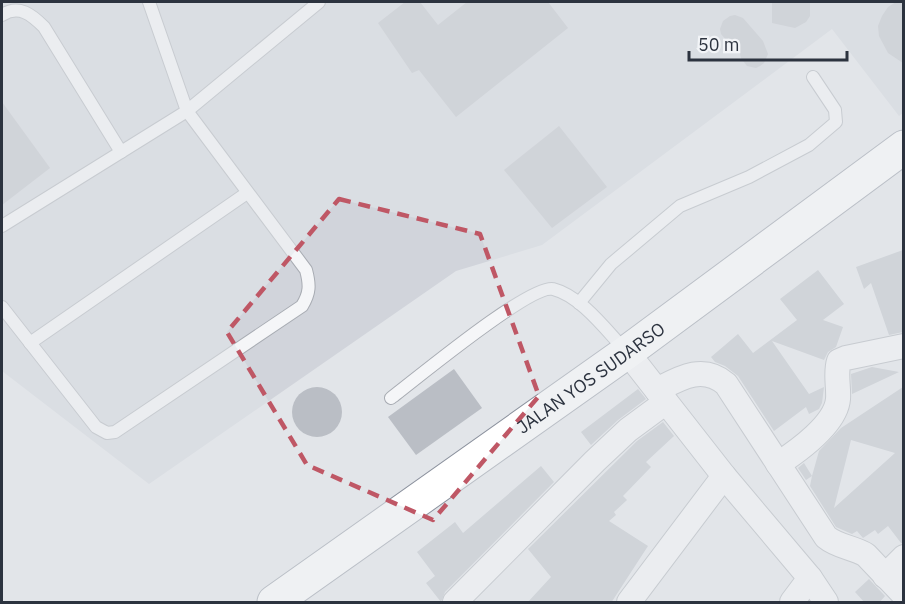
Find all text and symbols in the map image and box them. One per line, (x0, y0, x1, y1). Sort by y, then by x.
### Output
scale bar (689, 24, 846, 62)
text: 50 m (698, 33, 740, 56)
street label: JALAN YOS SUDARSO (512, 317, 669, 438)

